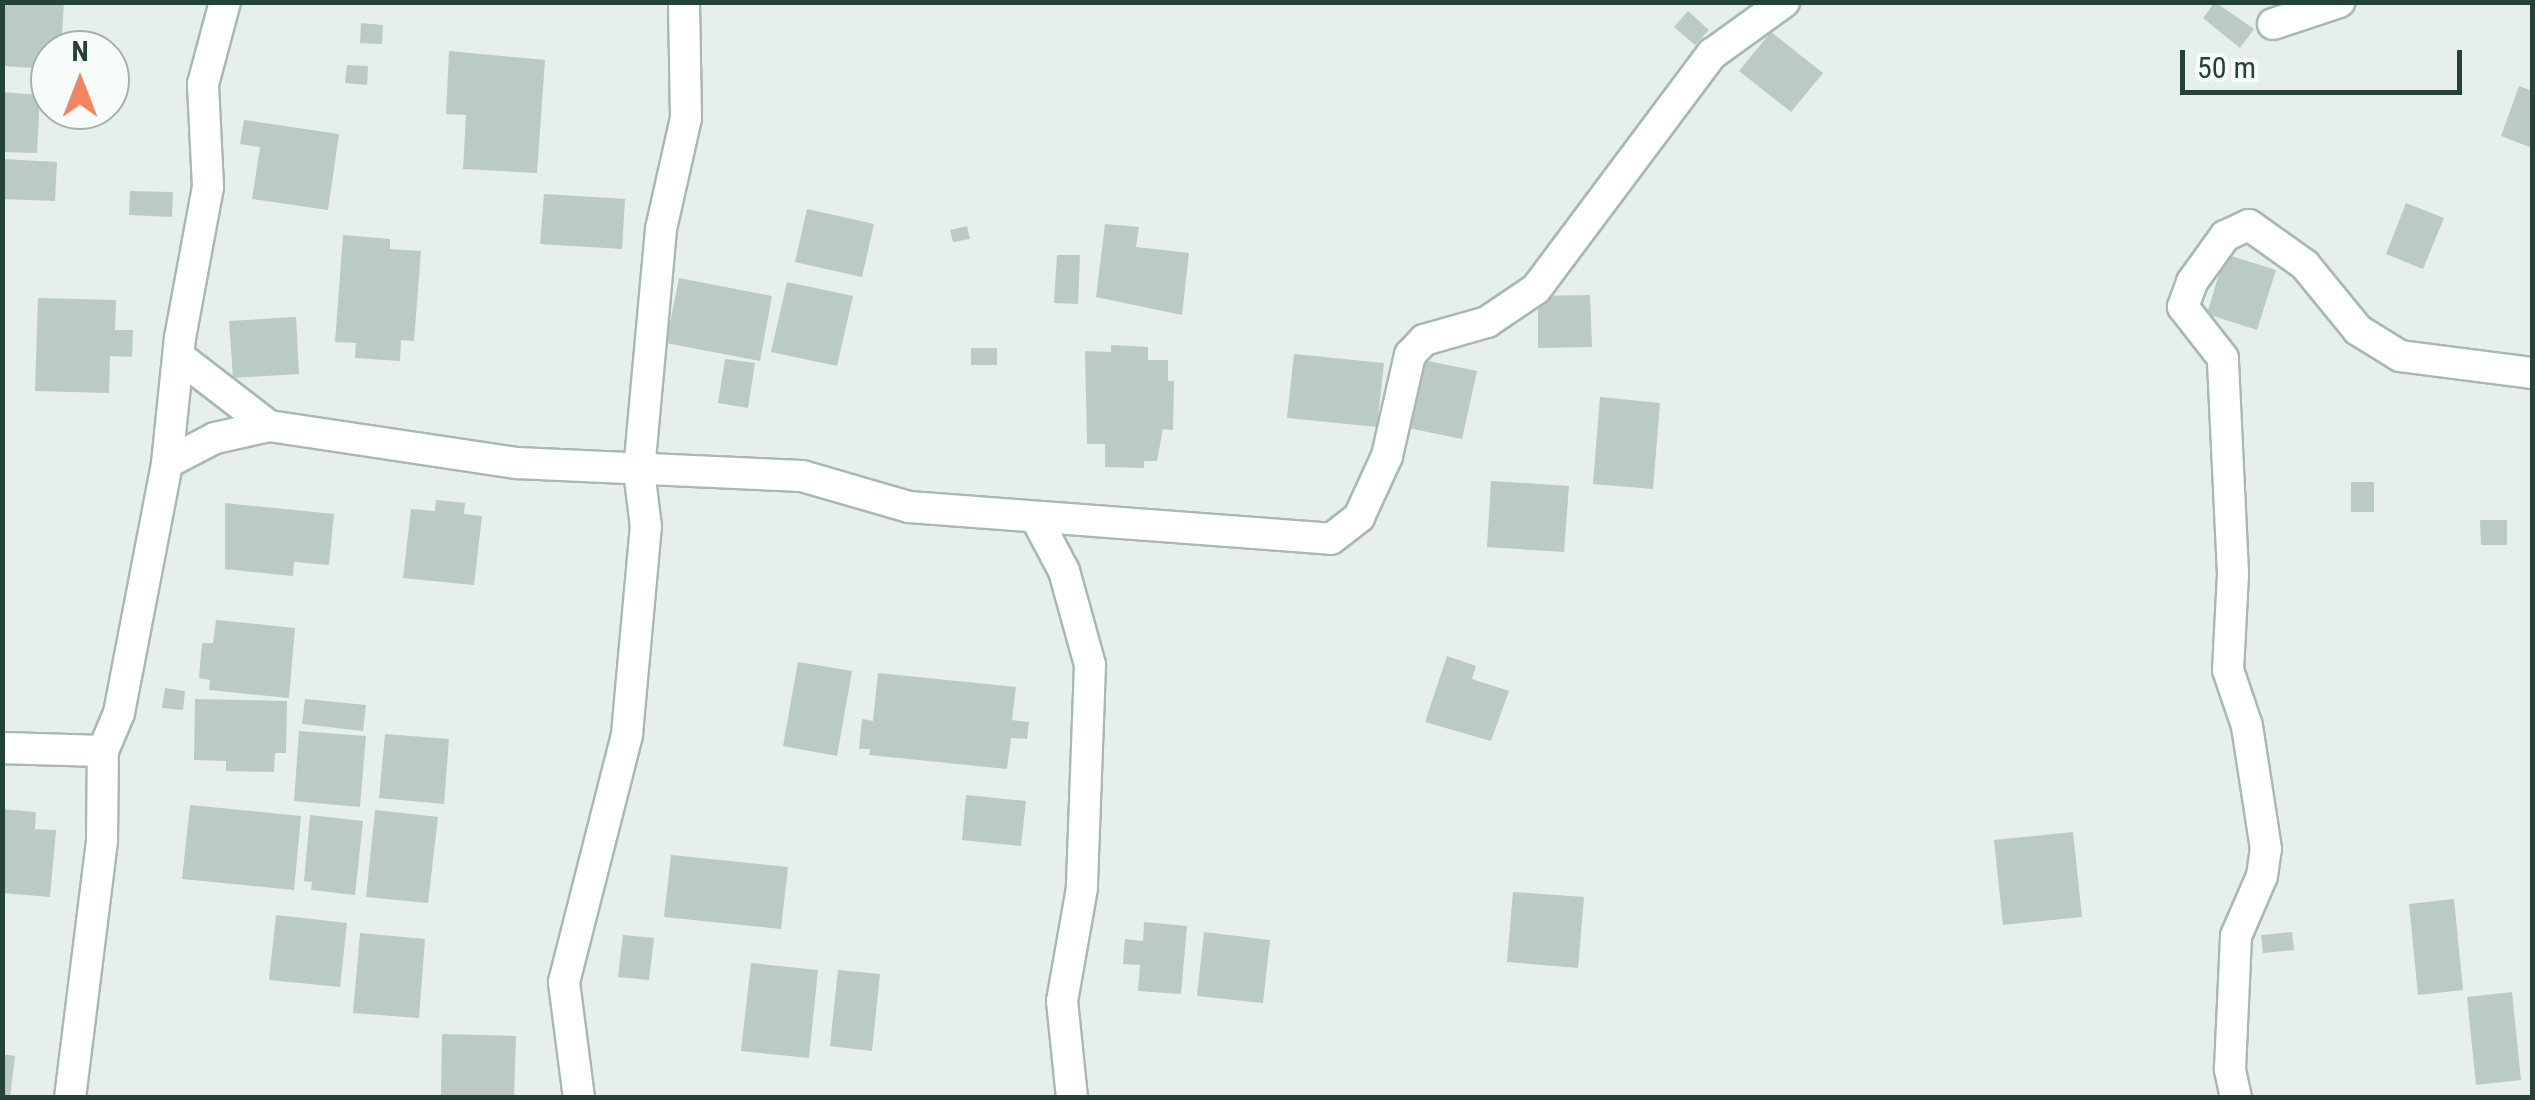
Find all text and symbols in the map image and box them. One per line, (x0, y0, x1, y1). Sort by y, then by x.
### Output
north arrow (30, 30, 130, 130)
scale bar (2185, 30, 2468, 92)
text: N (71, 35, 89, 68)
text: 50 m (2197, 50, 2256, 85)

